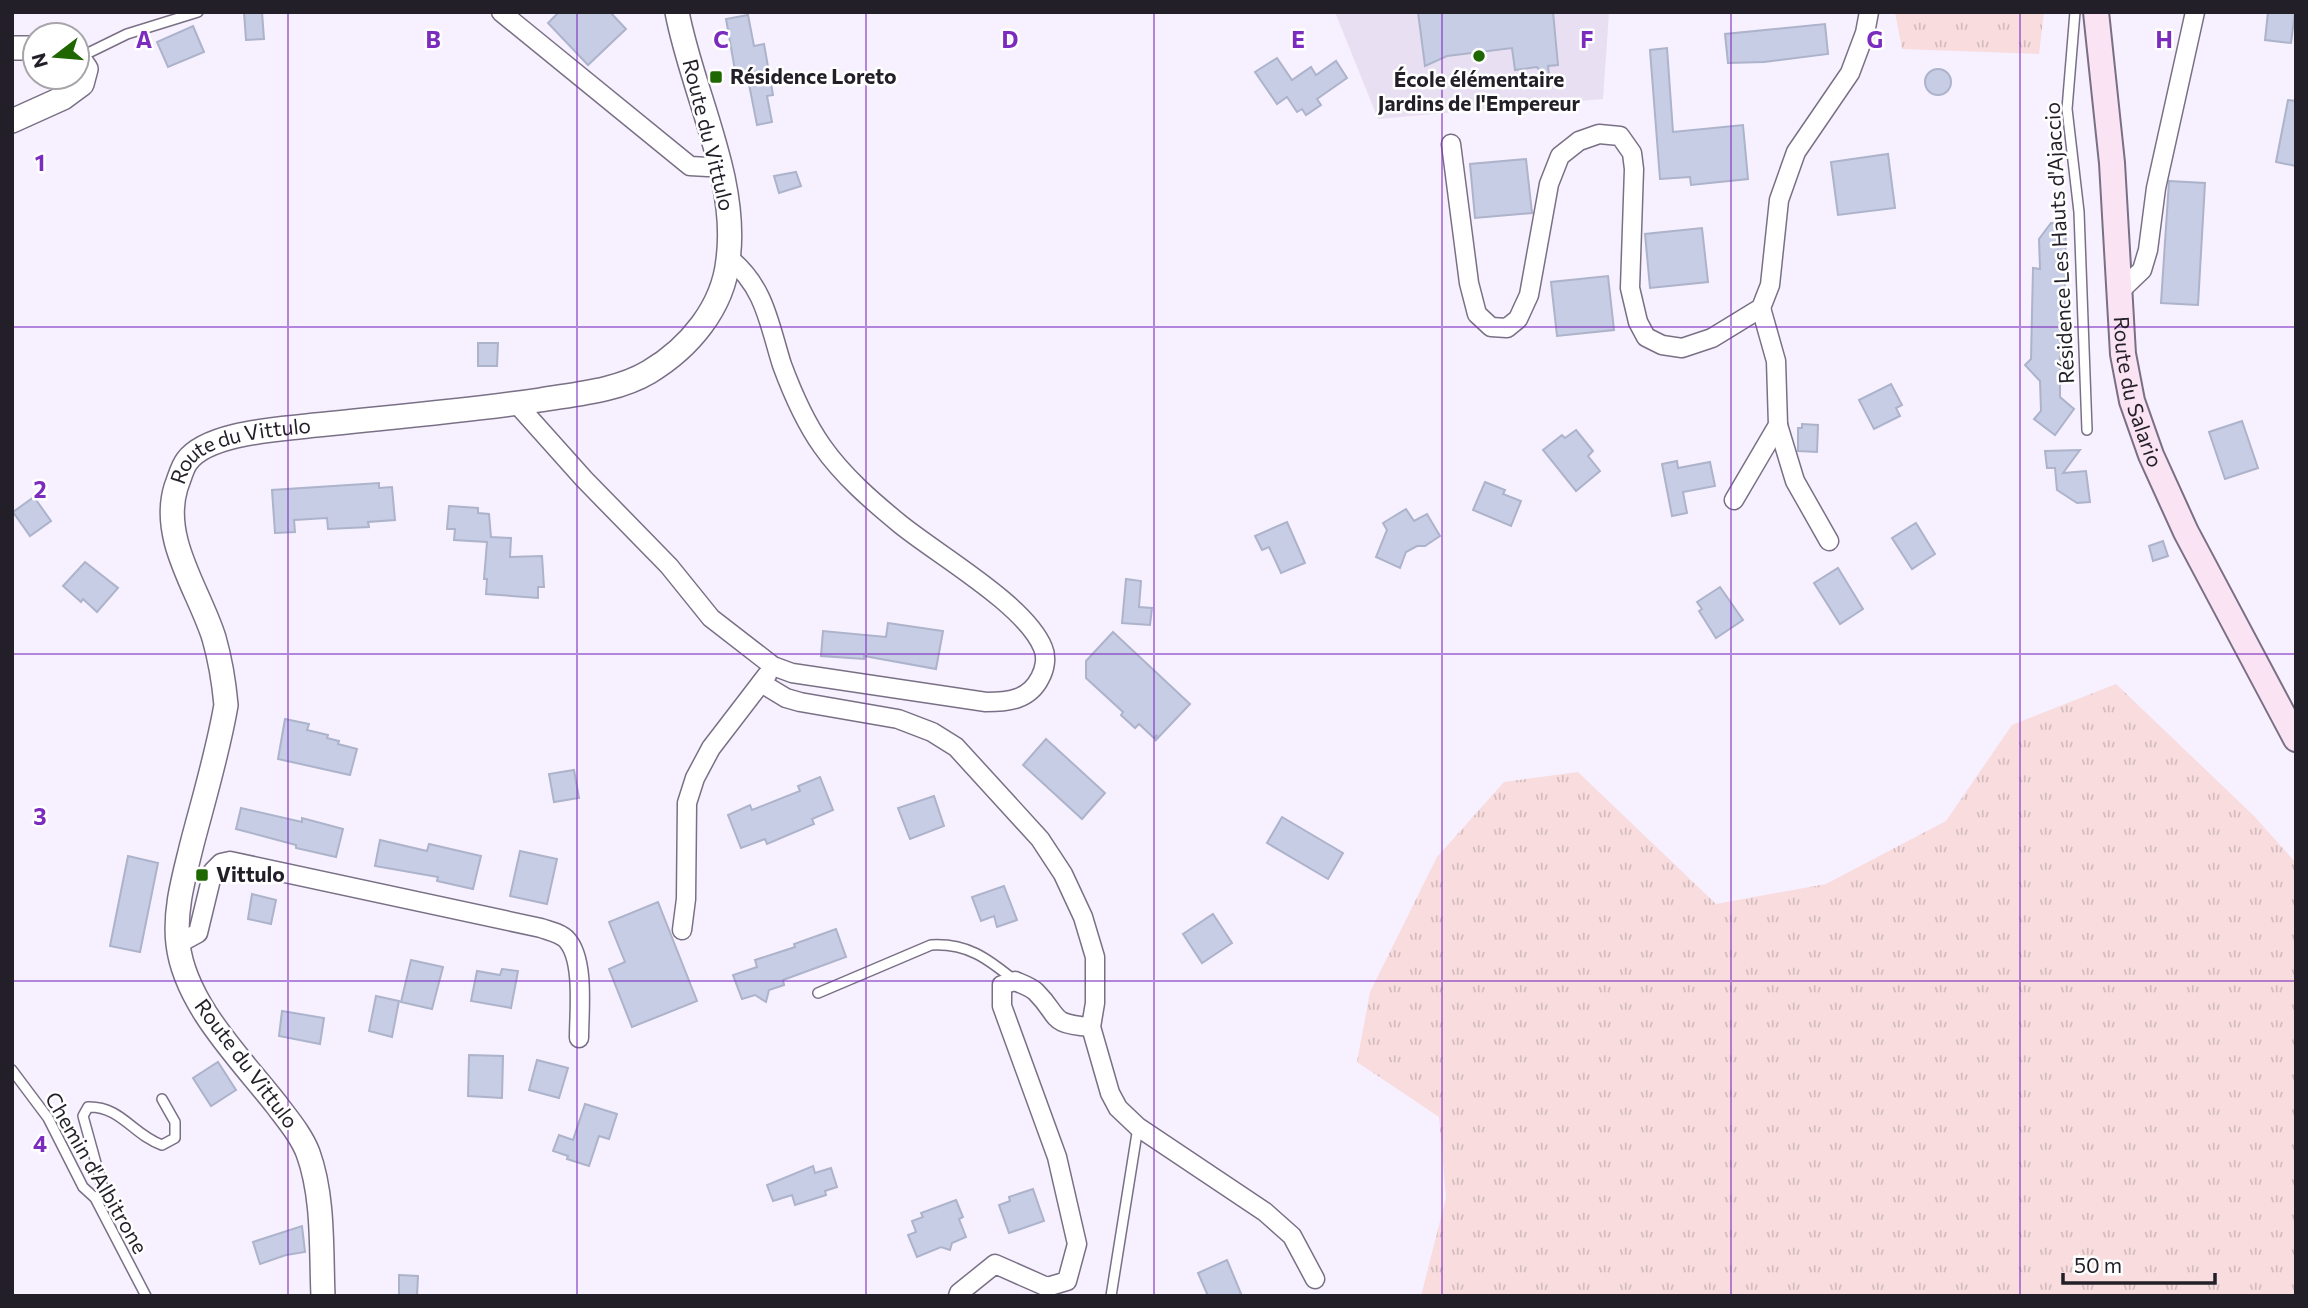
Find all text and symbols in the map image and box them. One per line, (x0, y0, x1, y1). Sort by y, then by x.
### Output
north arrow (21, 21, 91, 91)
text: A (136, 25, 153, 53)
text: B (425, 25, 441, 53)
text: C (713, 25, 729, 53)
text: D (1002, 25, 1019, 53)
text: E (1291, 25, 1305, 53)
text: F (1580, 25, 1594, 53)
text: G (1867, 25, 1883, 53)
text: H (2155, 25, 2173, 53)
marker: École élémentaire Jardins de l'Empereur (1471, 48, 1487, 64)
text: N (26, 51, 52, 71)
street label: Route du Vittulo (678, 56, 740, 213)
place label: Résidence Loreto (730, 63, 897, 88)
place label: École élémentaire Jardins de l'Empereur (1378, 66, 1581, 115)
marker: Résidence Loreto (708, 69, 724, 85)
street label: Résidence Les Hauts d'Ajaccio (2039, 102, 2078, 385)
text: 1 (35, 148, 45, 176)
street label: Route du Salario (2110, 316, 2169, 471)
street label: Route du Vittulo (164, 412, 312, 487)
text: 2 (33, 475, 47, 503)
text: 3 (33, 802, 47, 830)
place label: Vittulo (216, 861, 285, 886)
marker: Vittulo (194, 867, 210, 883)
street label: Route du Vittulo (190, 993, 304, 1133)
street label: Chemin d'Albitrone (41, 1087, 154, 1257)
text: 4 (33, 1129, 47, 1157)
scale bar (2063, 1242, 2215, 1286)
text: 50 m (2074, 1252, 2122, 1277)

